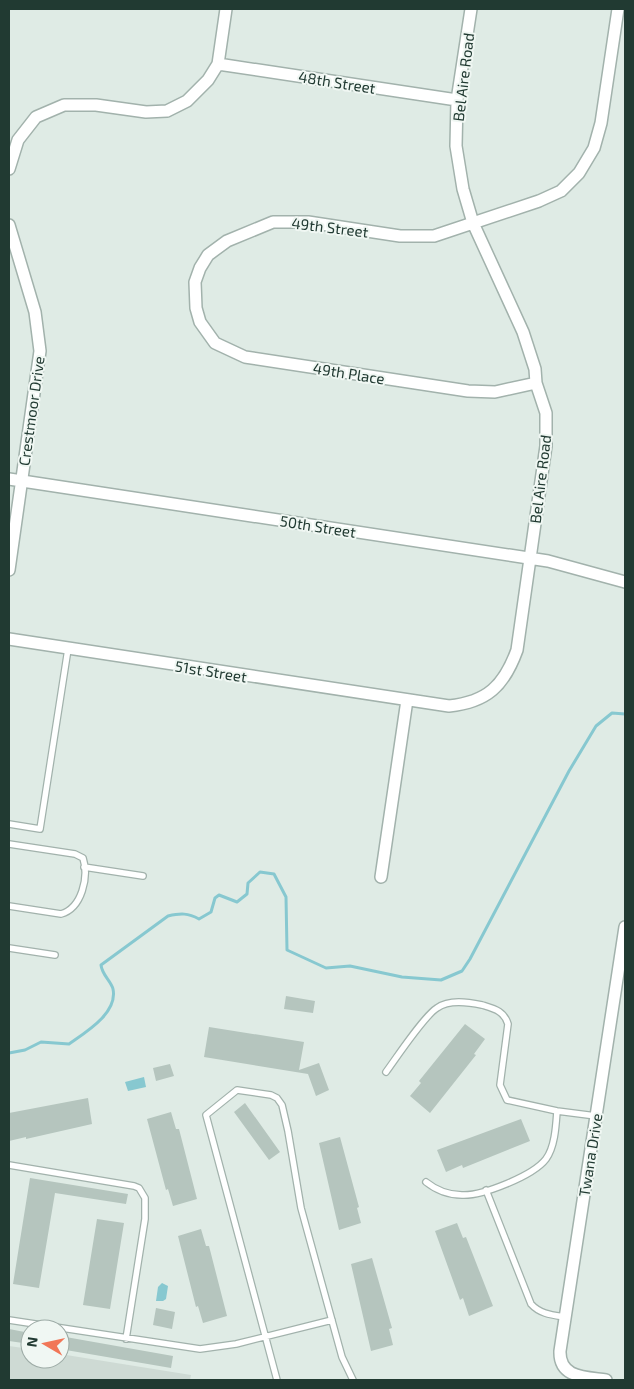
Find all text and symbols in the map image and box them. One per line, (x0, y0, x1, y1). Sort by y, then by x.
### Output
street label: Bel Aire Road (449, 32, 477, 122)
street label: 48th Street (297, 67, 377, 97)
street label: 49th Street (291, 213, 370, 241)
street label: Crestmoor Drive (14, 355, 48, 467)
street label: 49th Place (312, 358, 386, 388)
street label: Bel Aire Road (526, 434, 554, 524)
street label: 50th Street (279, 511, 357, 541)
street label: 51st Street (174, 656, 248, 686)
street label: Twana Drive (575, 1112, 605, 1198)
north arrow (20, 1319, 70, 1369)
text: N (22, 1336, 41, 1348)

